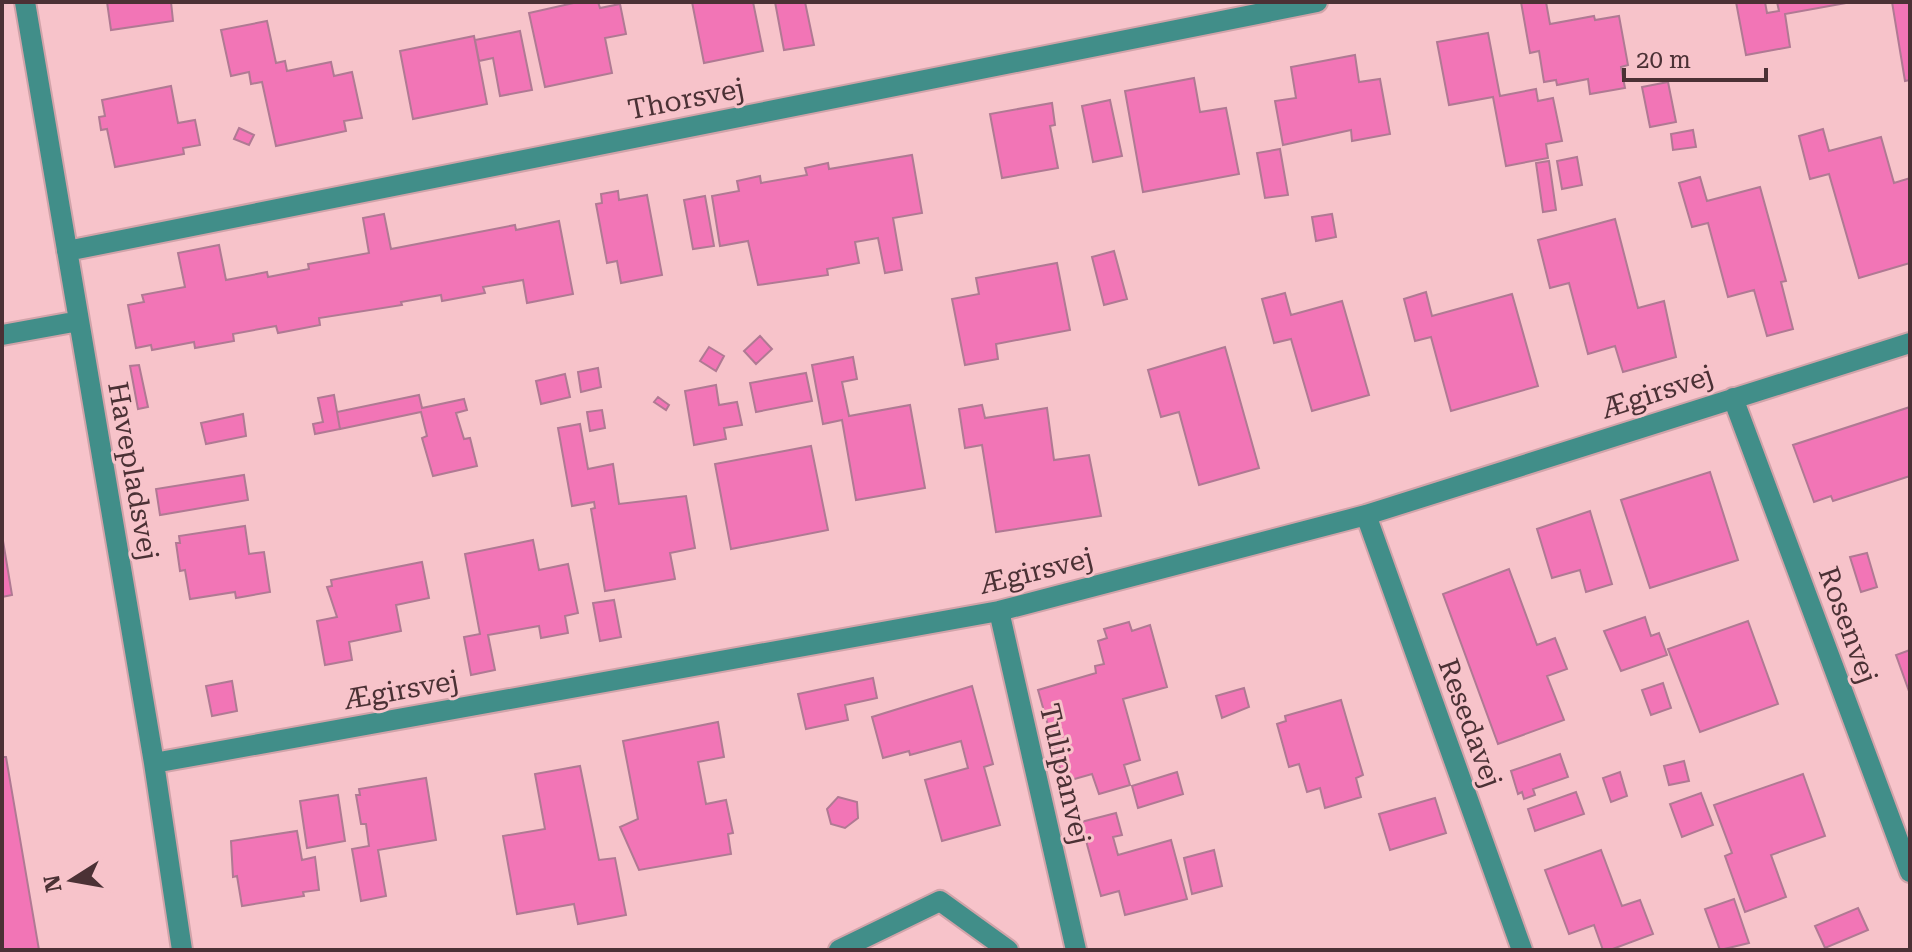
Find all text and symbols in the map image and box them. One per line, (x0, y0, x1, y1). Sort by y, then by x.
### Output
scale bar (1624, 32, 1766, 82)
text: 20 m (1636, 46, 1691, 74)
street label: Thorsvej (625, 72, 747, 126)
street label: Ægirsvej (1597, 358, 1717, 426)
street label: Havepladsvej (101, 379, 165, 563)
street label: Ægirsvej (976, 541, 1096, 601)
street label: Rosenvej (1812, 562, 1884, 688)
street label: Resedavej (1431, 654, 1509, 792)
street label: Ægirsvej (341, 664, 461, 716)
street label: Tulipanvej (1033, 700, 1097, 848)
north arrow (32, 840, 112, 920)
text: N (39, 873, 67, 894)

